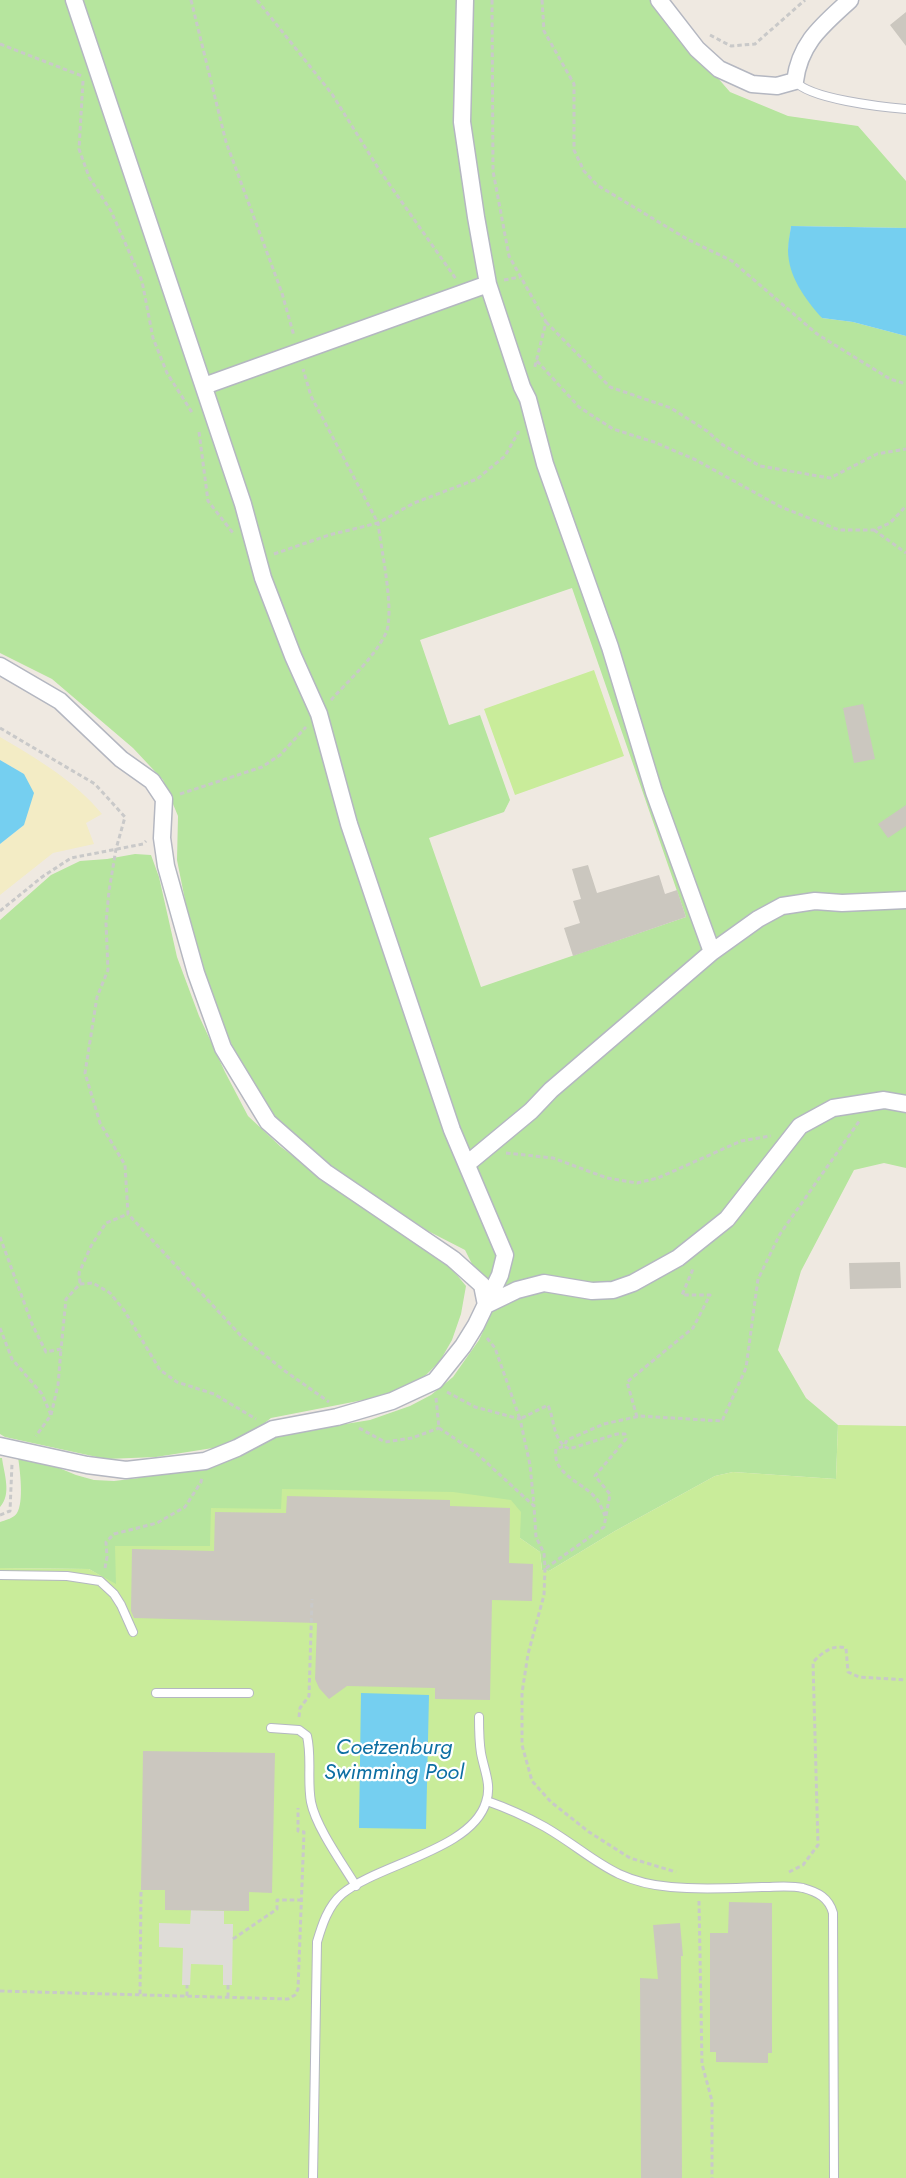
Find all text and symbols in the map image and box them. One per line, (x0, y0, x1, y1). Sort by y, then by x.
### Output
water label: Coetzenburg Swimming Pool (324, 1736, 464, 1788)

